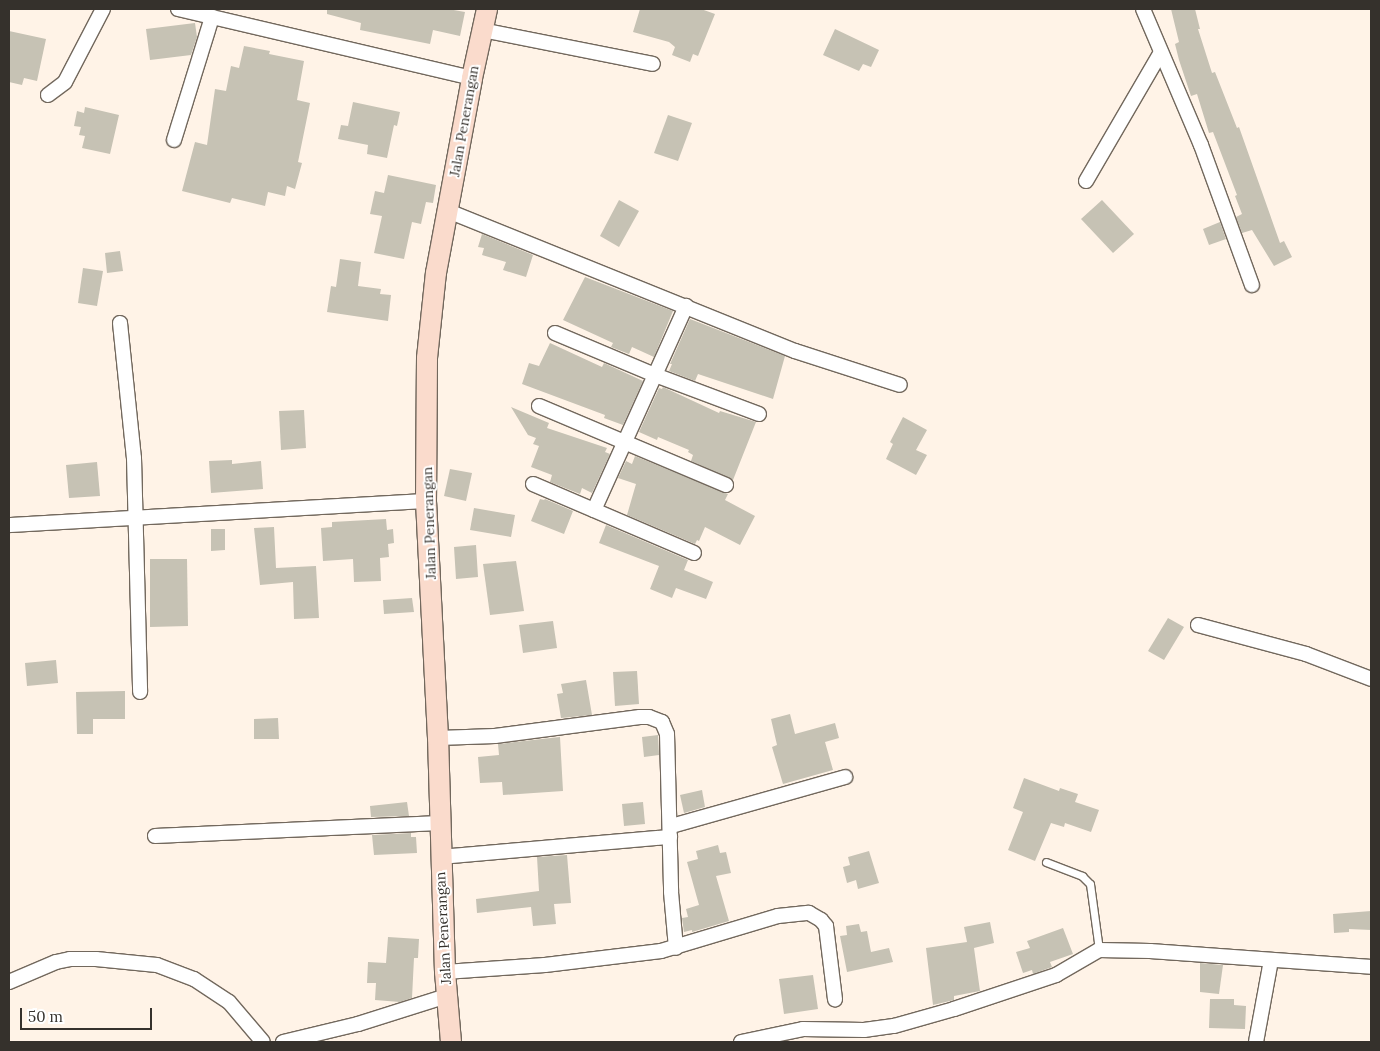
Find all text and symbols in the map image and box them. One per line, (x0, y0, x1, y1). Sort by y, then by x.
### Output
street label: Jalan Penerangan (446, 64, 482, 178)
street label: Jalan Penerangan (419, 466, 439, 580)
street label: Jalan Penerangan (432, 871, 454, 985)
scale bar (22, 998, 155, 1030)
text: 50 m (28, 1007, 63, 1026)

